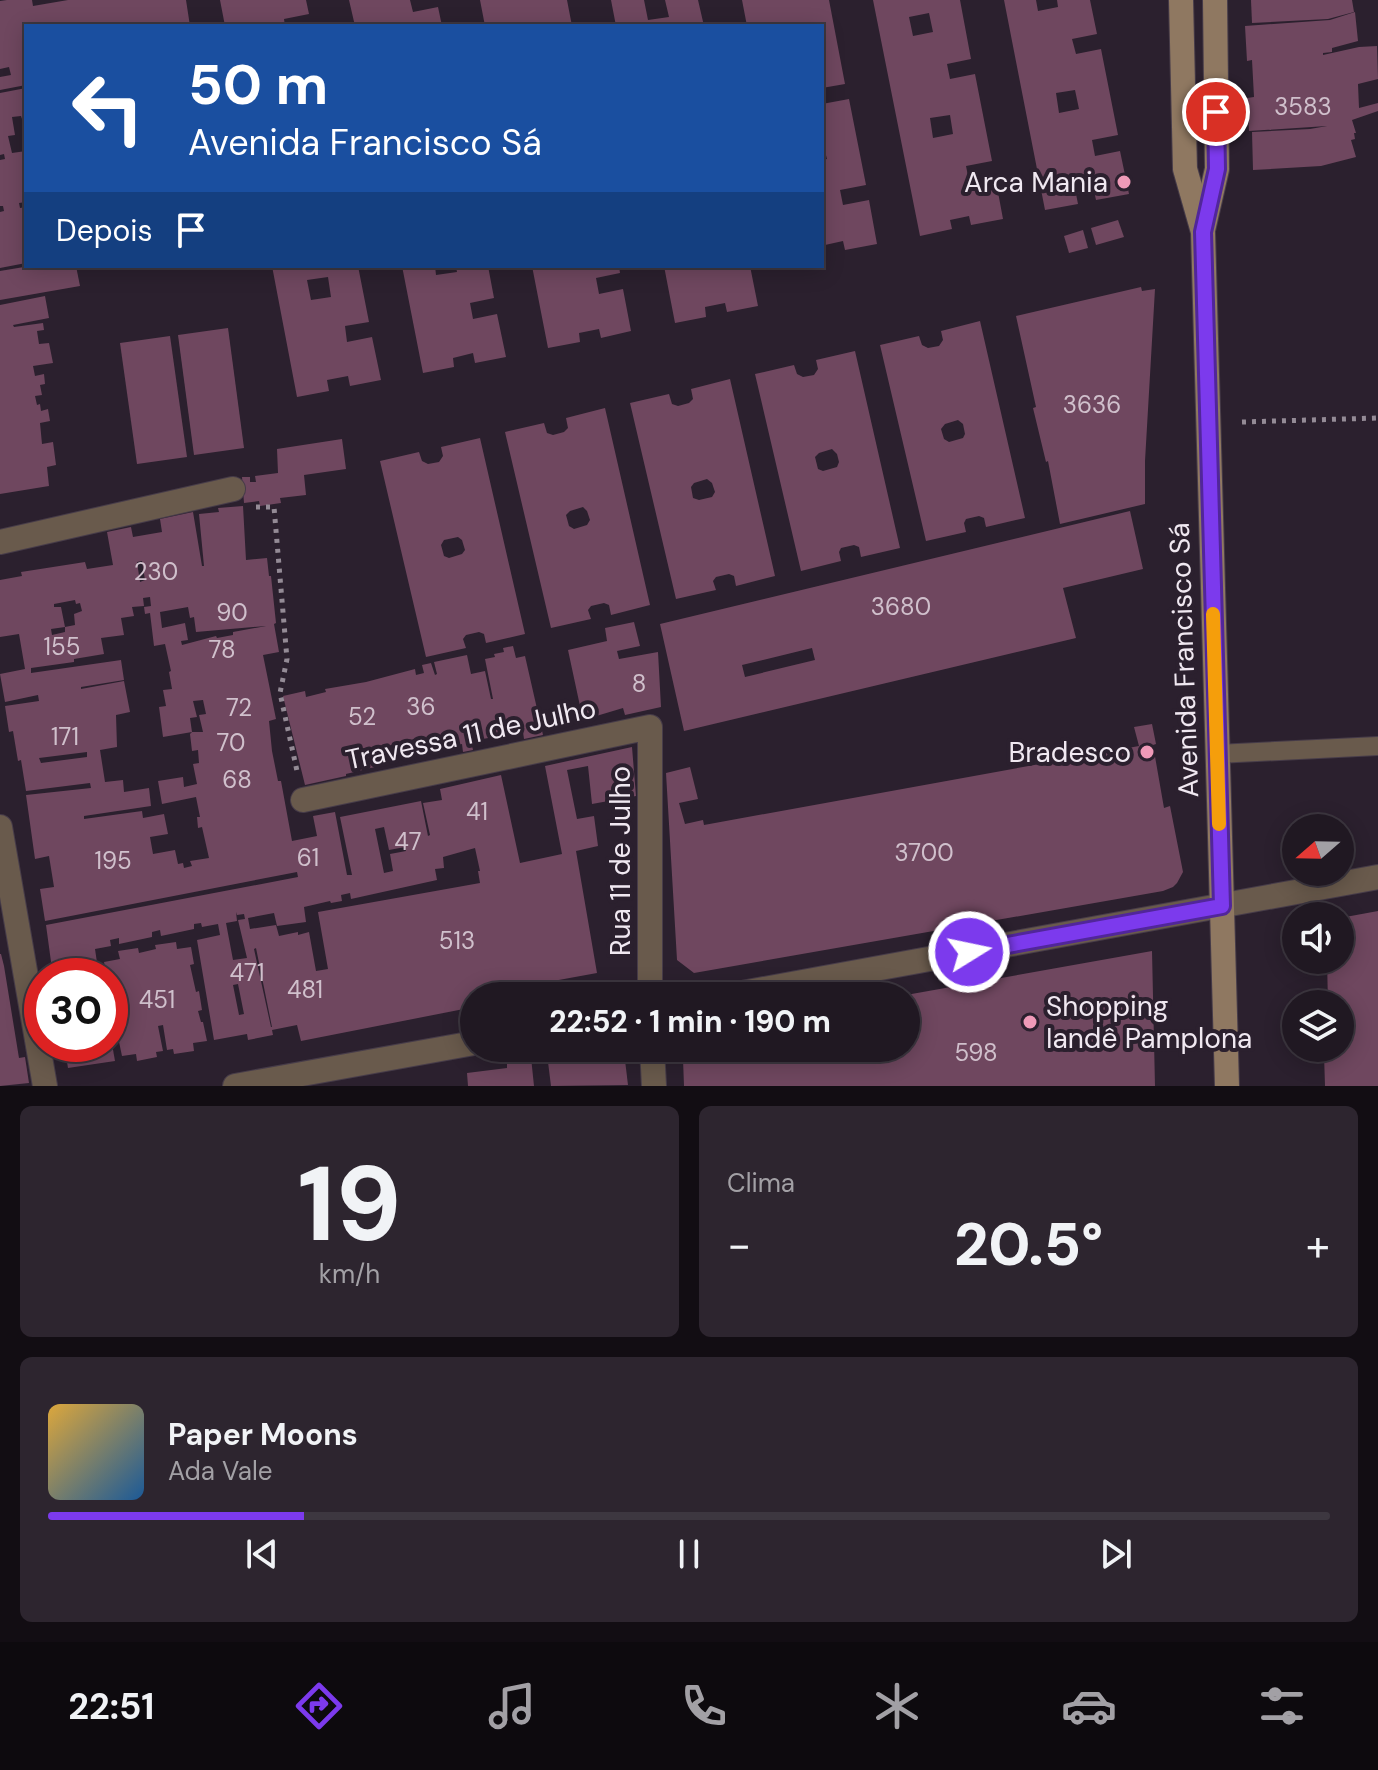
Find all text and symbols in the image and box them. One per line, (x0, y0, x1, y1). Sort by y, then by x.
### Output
text: 50 m (188, 48, 328, 121)
icon: left (56, 56, 160, 160)
pin (1182, 78, 1250, 146)
icon: arrive (1194, 90, 1238, 134)
house number: 3583 (1274, 91, 1332, 122)
text: Avenida Francisco Sá (188, 119, 542, 166)
place label: Arca Mania (964, 164, 1108, 201)
marker: Arca Mania (1115, 173, 1133, 191)
icon: arrive (169, 208, 213, 252)
text: Depois (56, 211, 153, 250)
house number: 3636 (1063, 389, 1121, 420)
street label: Avenida Francisco Sá (1161, 522, 1207, 798)
house number: 230 (134, 556, 178, 587)
house number: 3680 (871, 591, 931, 622)
house number: 90 (216, 597, 248, 628)
house number: 155 (44, 631, 80, 662)
house number: 78 (209, 634, 236, 665)
house number: 8 (632, 668, 646, 699)
street label: Travessa 11 de Julho (343, 689, 599, 779)
house number: 36 (406, 691, 436, 722)
house number: 72 (226, 692, 252, 723)
house number: 52 (348, 701, 376, 732)
house number: 171 (51, 721, 79, 752)
house number: 70 (217, 727, 245, 758)
place label: Bradesco (1008, 734, 1131, 771)
marker: Bradesco (1138, 743, 1156, 761)
house number: 68 (222, 764, 252, 795)
street label: Rua 11 de Julho (602, 766, 639, 956)
house number: 41 (466, 796, 488, 827)
north arrow (1282, 814, 1354, 886)
map controls (1282, 814, 1354, 1062)
house number: 47 (394, 826, 422, 857)
house number: 3700 (894, 837, 954, 868)
house number: 61 (297, 842, 319, 873)
house number: 195 (94, 845, 132, 876)
button: sound (1282, 902, 1354, 974)
position arrow (927, 910, 1011, 994)
house number: 513 (439, 925, 475, 956)
house number: 471 (230, 957, 264, 988)
speed limit sign: 30 (24, 958, 128, 1062)
house number: 481 (287, 974, 323, 1005)
house number: 451 (139, 984, 175, 1015)
place label: Shopping Iandê Pamplona (1046, 988, 1252, 1057)
button: layers (1282, 990, 1354, 1062)
text: 22:52 · 1 min · 190 m (549, 1002, 831, 1041)
marker: Shopping Iandê Pamplona (1021, 1013, 1039, 1031)
house number: 598 (954, 1037, 998, 1068)
text: 19 (298, 1137, 401, 1272)
text: Clima (727, 1166, 795, 1200)
text: 20.5° (954, 1205, 1103, 1284)
text: − (727, 1216, 751, 1274)
text: + (1306, 1216, 1330, 1274)
text: km/h (319, 1257, 380, 1291)
text: Paper Moons (168, 1415, 358, 1454)
text: Ada Vale (168, 1454, 273, 1488)
icon: previous (240, 1532, 284, 1576)
icon: pause (667, 1532, 711, 1576)
icon: next (1094, 1532, 1138, 1576)
icon: directions (291, 1678, 347, 1734)
icon: music (484, 1678, 540, 1734)
icon: phone (676, 1678, 732, 1734)
icon: climate (869, 1678, 925, 1734)
icon: car (1061, 1678, 1117, 1734)
icon: filters (1254, 1678, 1310, 1734)
text: 22:51 (68, 1683, 154, 1730)

